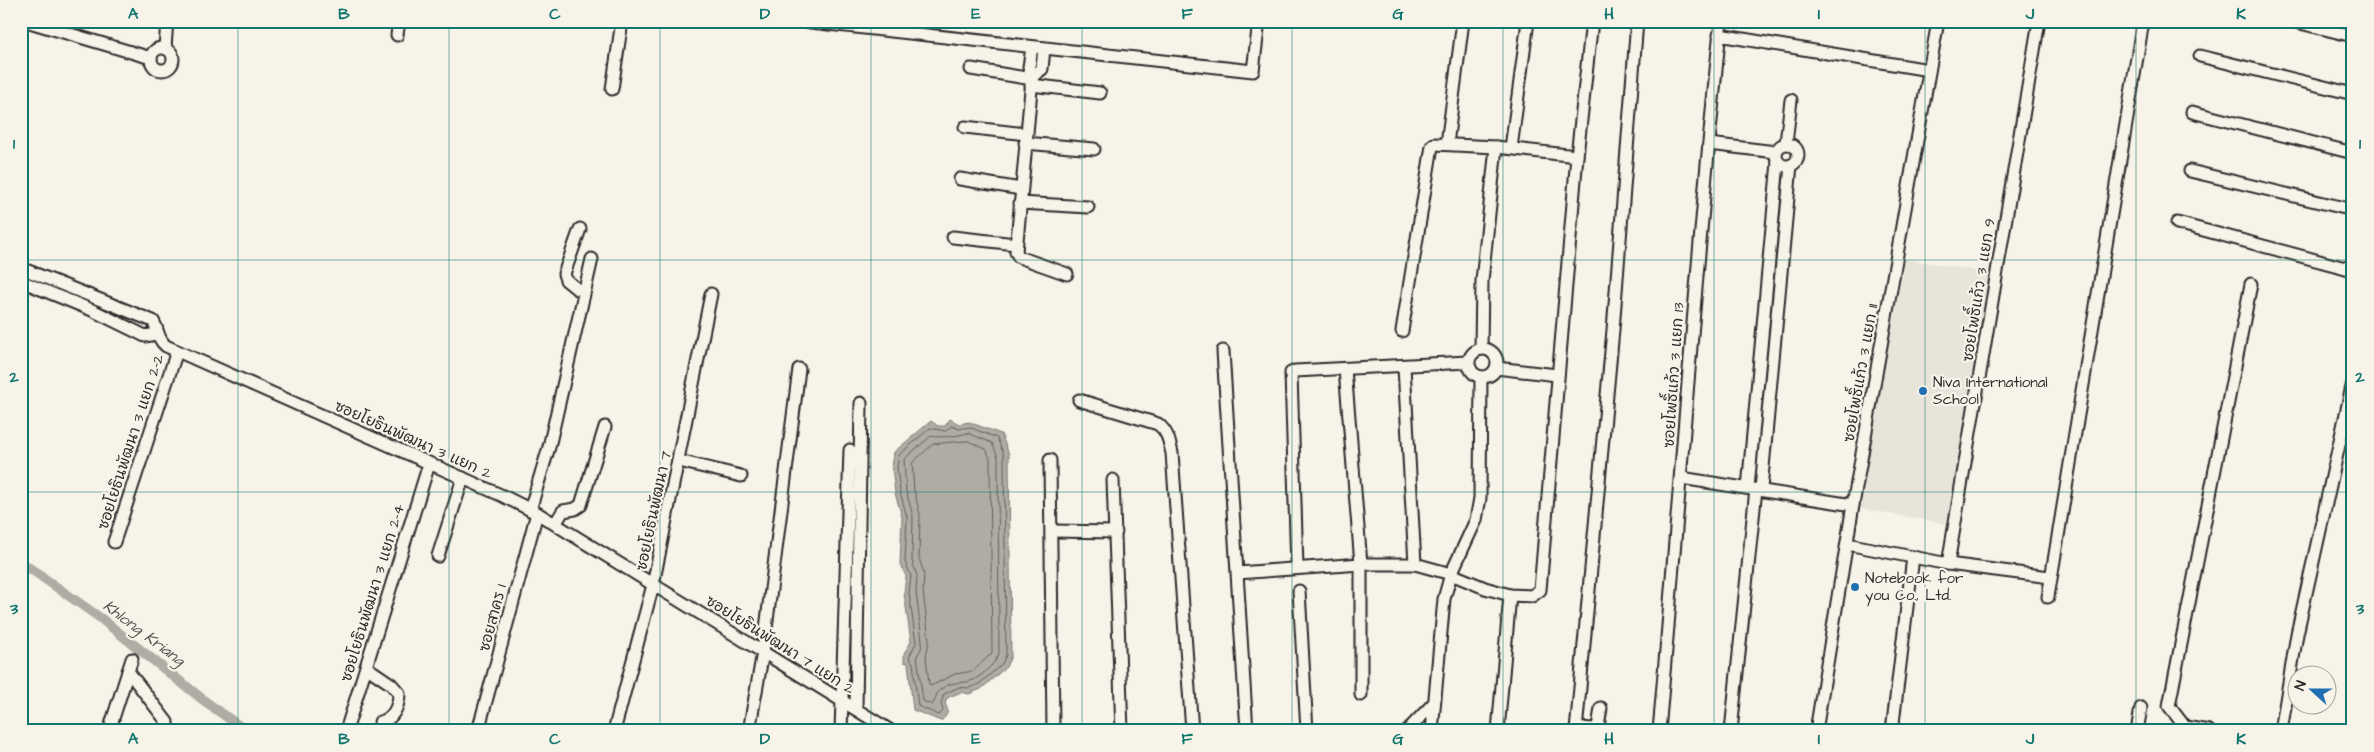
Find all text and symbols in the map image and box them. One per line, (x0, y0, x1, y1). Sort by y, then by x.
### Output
text: A (128, 3, 139, 25)
text: B (338, 3, 350, 25)
text: C (549, 3, 561, 25)
text: D (760, 3, 771, 25)
text: E (971, 3, 981, 25)
text: F (1181, 3, 1193, 25)
text: G (1392, 3, 1404, 25)
text: H (1604, 3, 1614, 25)
text: I (1818, 3, 1820, 25)
text: J (2025, 3, 2035, 25)
text: K (2236, 3, 2246, 25)
text: 1 (13, 133, 16, 155)
text: 1 (2359, 133, 2362, 155)
street label: ซอยโพธิ์แก้ว 3 แยก 9 (1953, 216, 2001, 363)
street label: ซอยโพธิ์แก้ว 3 แยก 13 (1654, 301, 1690, 448)
street label: ซอยโพธิ์แก้ว 3 แยก 11 (1834, 301, 1884, 444)
street label: ซอยโยธินพัฒนา 3 แยก 2-2 (93, 351, 169, 532)
text: 2 (8, 366, 19, 388)
text: 2 (2354, 366, 2365, 388)
place label: Niva International School (1933, 372, 2048, 410)
marker: Niva International School (1917, 385, 1929, 397)
street label: ซอยโยธินพัฒนา 3 แยก 2 (331, 396, 495, 484)
street label: ซอยโยธินพัฒนา 7 (631, 449, 677, 573)
street label: ซอยโยธินพัฒนา 3 แยก 2-4 (336, 502, 410, 684)
place label: Notebook for you Co., Ltd. (1865, 568, 1963, 607)
marker: Notebook for you Co., Ltd. (1849, 581, 1861, 593)
street label: ซอยสาคร 1 (474, 582, 512, 654)
street label: ซอยโยธินพัฒนา 7 แยก 2 (702, 591, 859, 700)
water label: Khlong Kriang (98, 595, 191, 673)
text: 3 (9, 598, 19, 620)
text: 3 (2355, 598, 2365, 620)
north arrow (2286, 664, 2336, 714)
text: N (2290, 678, 2312, 693)
text: A (128, 728, 139, 750)
text: B (338, 728, 350, 750)
text: C (549, 728, 561, 750)
text: D (760, 728, 771, 750)
text: E (971, 728, 981, 750)
text: F (1181, 728, 1193, 750)
text: G (1392, 728, 1404, 750)
text: H (1604, 728, 1614, 750)
text: I (1818, 728, 1820, 750)
text: J (2025, 728, 2035, 750)
text: K (2236, 728, 2246, 750)

